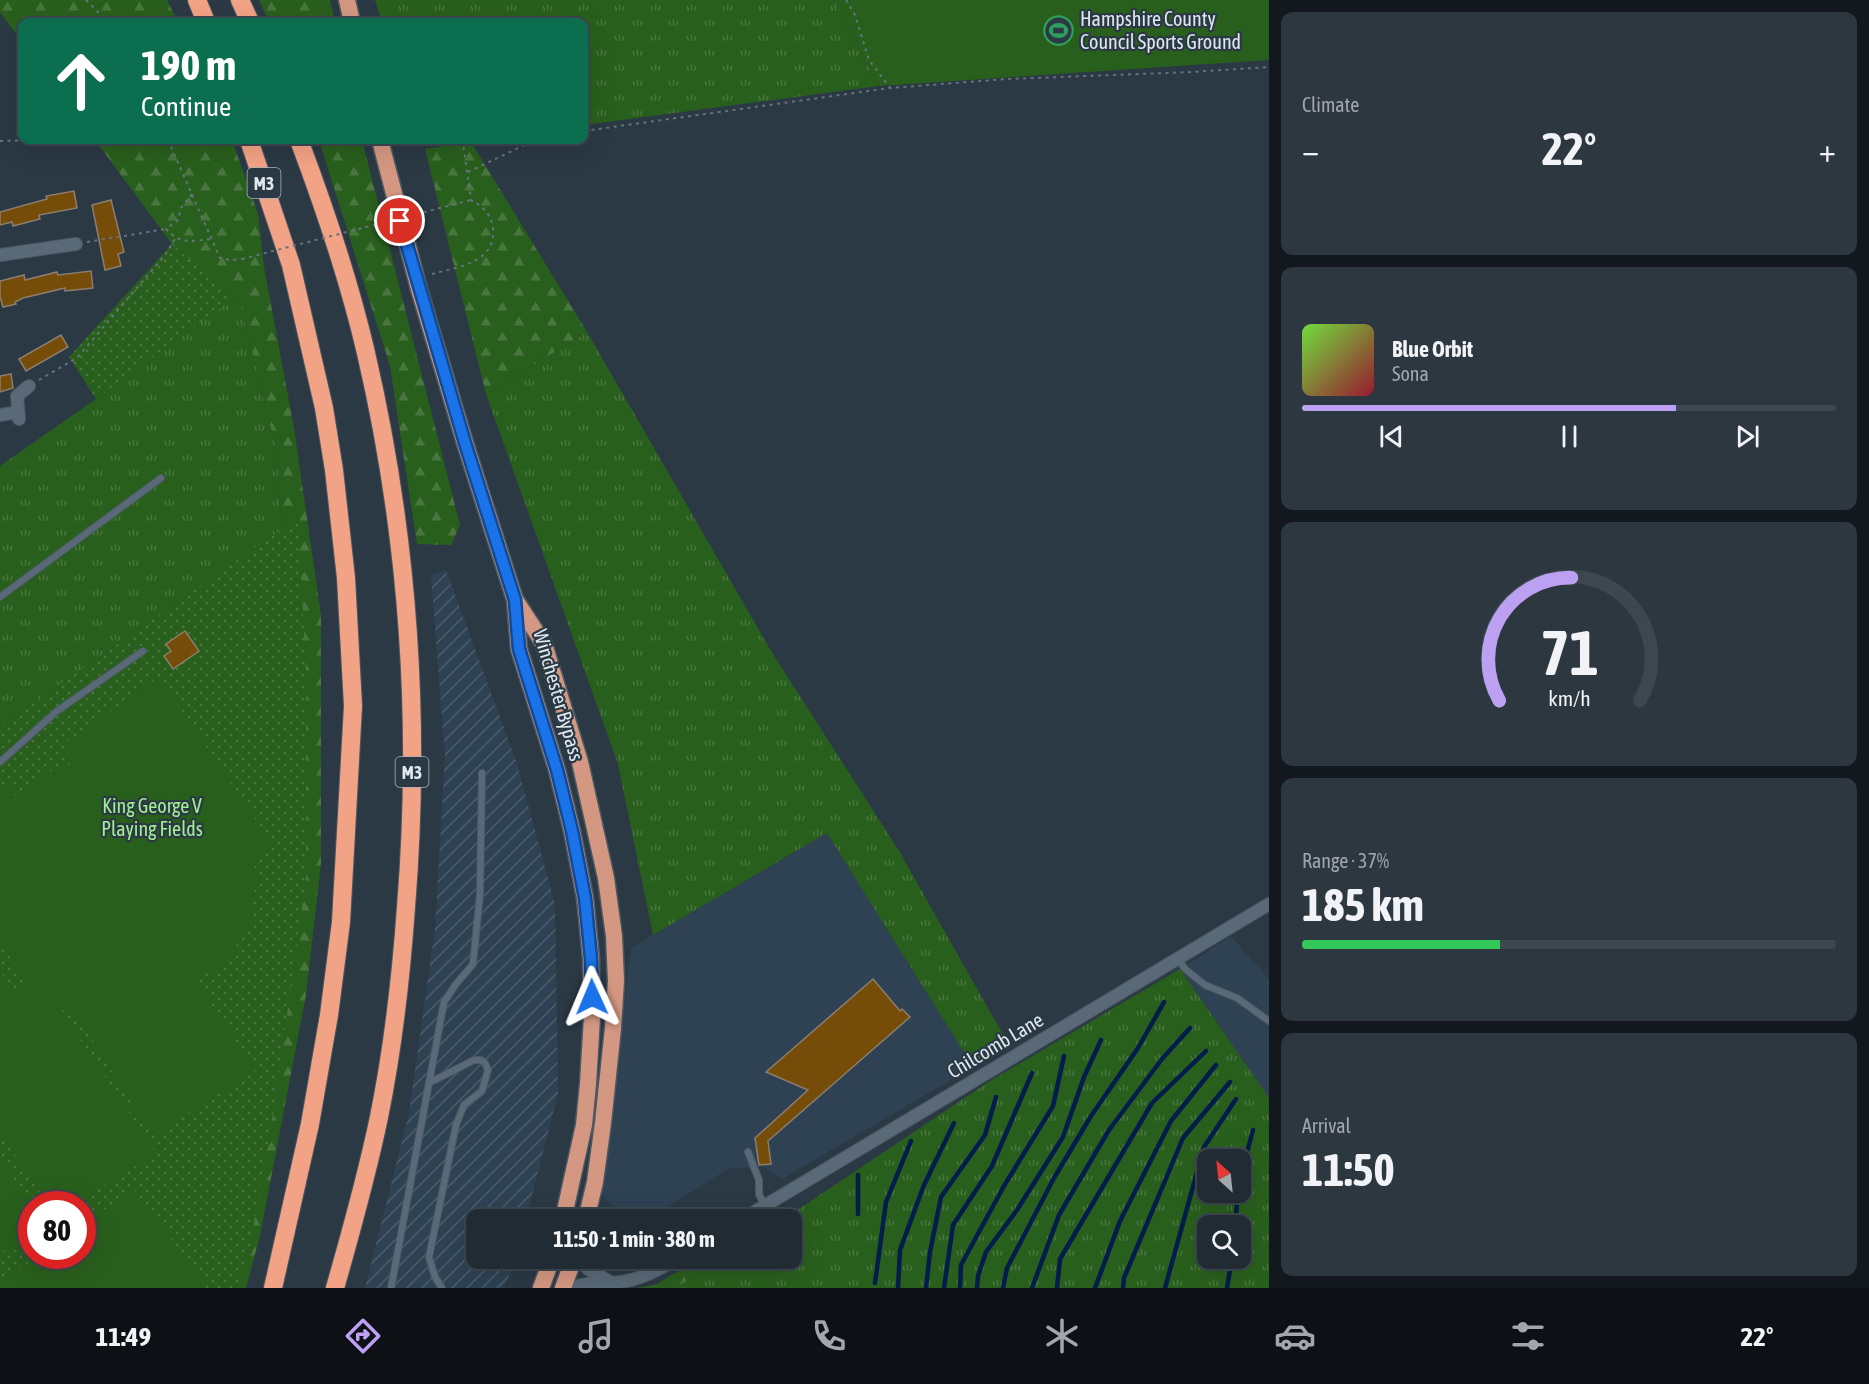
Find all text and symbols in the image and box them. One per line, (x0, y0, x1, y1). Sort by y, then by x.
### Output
place label: Hampshire County Council Sports Ground (1080, 7, 1241, 53)
sports icon: Hampshire County Council Sports Ground (1043, 14, 1075, 46)
text: 190 m (141, 41, 236, 89)
icon: ahead (42, 42, 120, 120)
text: Continue (141, 91, 231, 122)
text: Climate (1302, 93, 1359, 116)
text: 22° (1542, 123, 1596, 175)
text: − (1302, 131, 1319, 169)
text: + (1819, 131, 1836, 169)
road number: M3 (248, 168, 280, 198)
pin (374, 195, 425, 246)
icon: arrive (383, 204, 416, 237)
text: Blue Orbit (1392, 336, 1473, 362)
text: Sona (1392, 362, 1429, 385)
icon: previous (1375, 420, 1408, 453)
icon: pause (1553, 420, 1586, 453)
icon: next (1731, 420, 1764, 453)
text: 71 (1540, 617, 1598, 688)
street label: Winchester Bypass (529, 626, 589, 764)
text: km/h (1548, 686, 1590, 711)
road number: M3 (396, 757, 428, 787)
park label: King George V Playing Fields (101, 794, 203, 840)
text: Range · 37% (1302, 849, 1389, 872)
text: 185 km (1302, 879, 1424, 931)
position arrow (560, 965, 624, 1029)
street label: Chilcomb Lane (943, 1007, 1047, 1083)
text: Arrival (1302, 1114, 1351, 1137)
text: 11:50 (1302, 1144, 1395, 1196)
north arrow (1197, 1149, 1251, 1203)
map controls (1197, 1149, 1251, 1269)
speed limit sign: 80 (18, 1191, 96, 1269)
button: search (1197, 1215, 1251, 1269)
text: 11:50 · 1 min · 380 m (553, 1226, 715, 1252)
icon: directions (342, 1315, 384, 1357)
icon: music (575, 1315, 617, 1357)
icon: phone (808, 1315, 850, 1357)
icon: climate (1041, 1315, 1083, 1357)
icon: car (1274, 1315, 1316, 1357)
icon: filters (1507, 1315, 1549, 1357)
text: 11:49 (96, 1321, 151, 1352)
text: 22° (1741, 1321, 1773, 1352)

